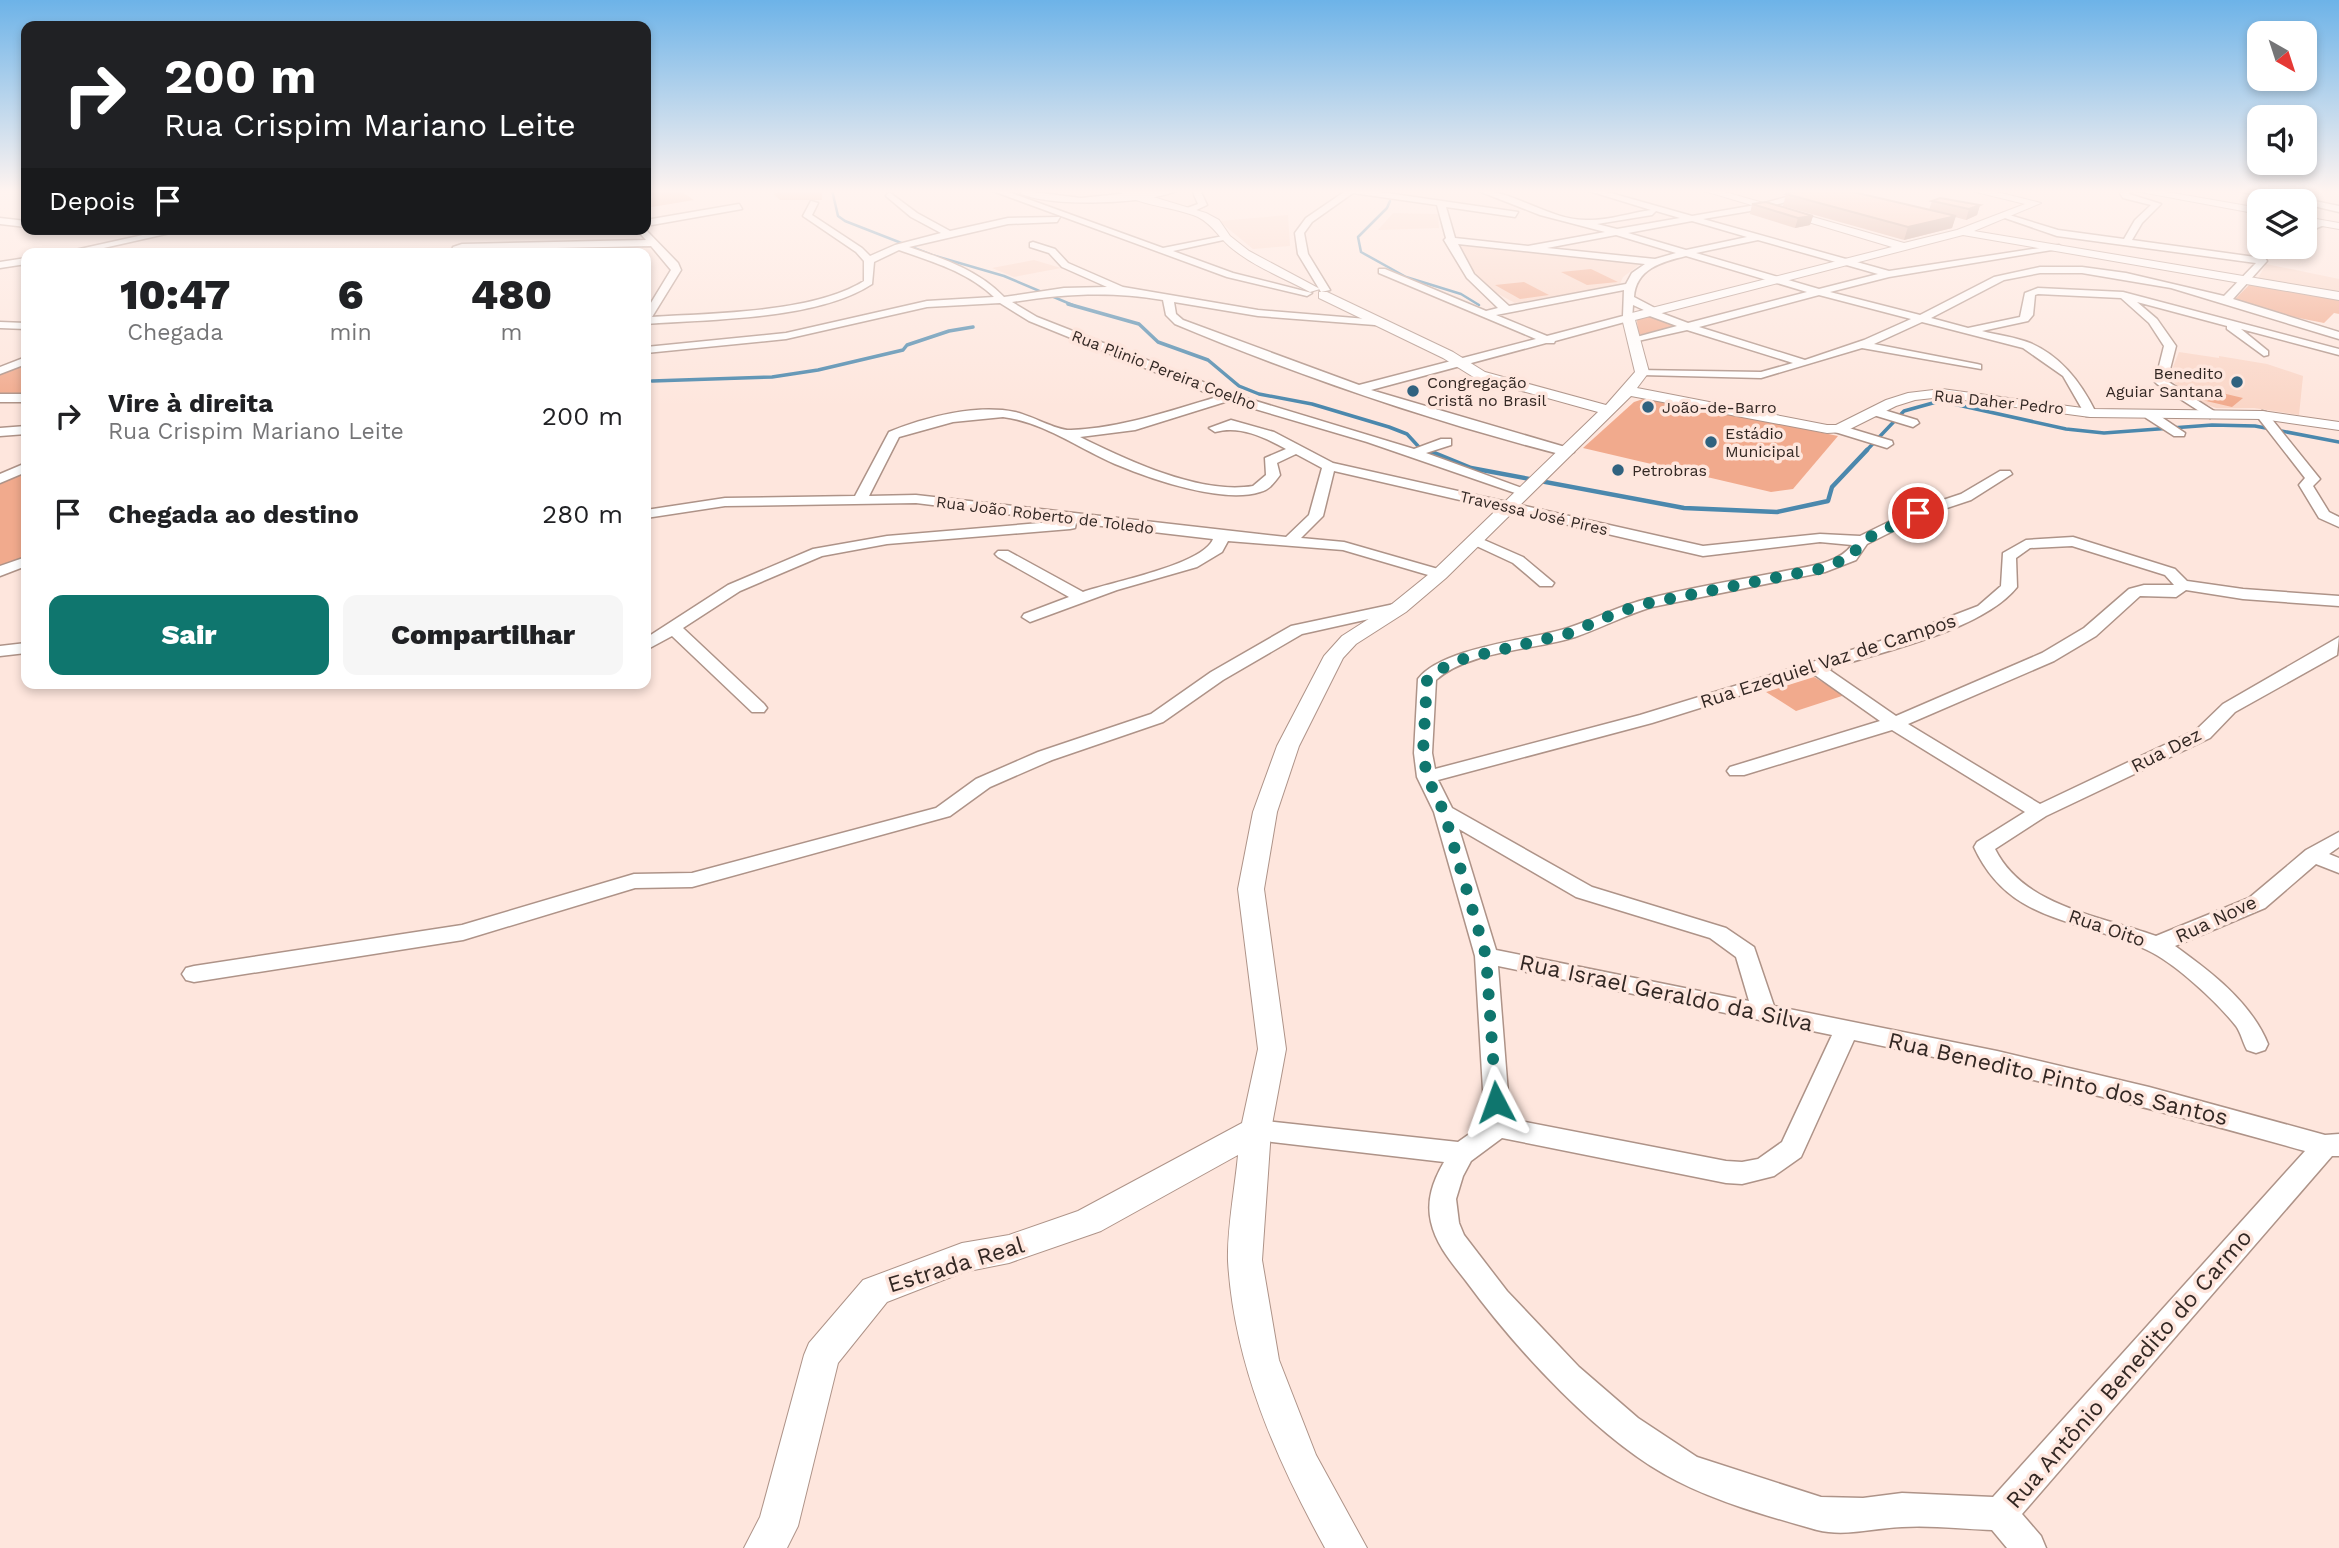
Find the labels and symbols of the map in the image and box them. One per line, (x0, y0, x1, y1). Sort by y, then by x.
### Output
north arrow (2247, 21, 2317, 91)
street label: Rua Plinio Pereira Coelho (1069, 326, 1259, 414)
place label: Benedito Aguiar Santana (2105, 364, 2223, 401)
place label: Congregação Cristã no Brasil (1427, 373, 1546, 410)
marker: Benedito Aguiar Santana (2229, 374, 2245, 390)
marker: Congregação Cristã no Brasil (1405, 383, 1421, 399)
street label: Rua Daher Pedro (1933, 386, 2065, 418)
place label: João-de-Barro (1662, 398, 1777, 417)
marker: João-de-Barro (1640, 399, 1656, 415)
place label: Estádio Municipal (1725, 424, 1800, 461)
marker: Estádio Municipal (1703, 434, 1719, 450)
place label: Petrobras (1632, 461, 1707, 480)
marker: Petrobras (1610, 462, 1626, 478)
pin (1888, 483, 1948, 543)
street label: Travessa José Pires (1458, 487, 1610, 539)
street label: Rua João Roberto de Toledo (935, 492, 1155, 538)
street label: Rua Ezequiel Vaz de Campos (1697, 609, 1959, 713)
street label: Rua Dez (2127, 723, 2205, 777)
street label: Rua Nove (2172, 890, 2260, 948)
street label: Rua Oito (2066, 904, 2148, 952)
street label: Rua Israel Geraldo da Silva (1517, 949, 1815, 1037)
street label: Rua Benedito Pinto dos Santos (1885, 1027, 2231, 1131)
position arrow (1459, 1065, 1533, 1139)
street label: Rua Antônio Benedito do Carmo (2000, 1224, 2258, 1514)
street label: Estrada Real (884, 1231, 1028, 1299)

